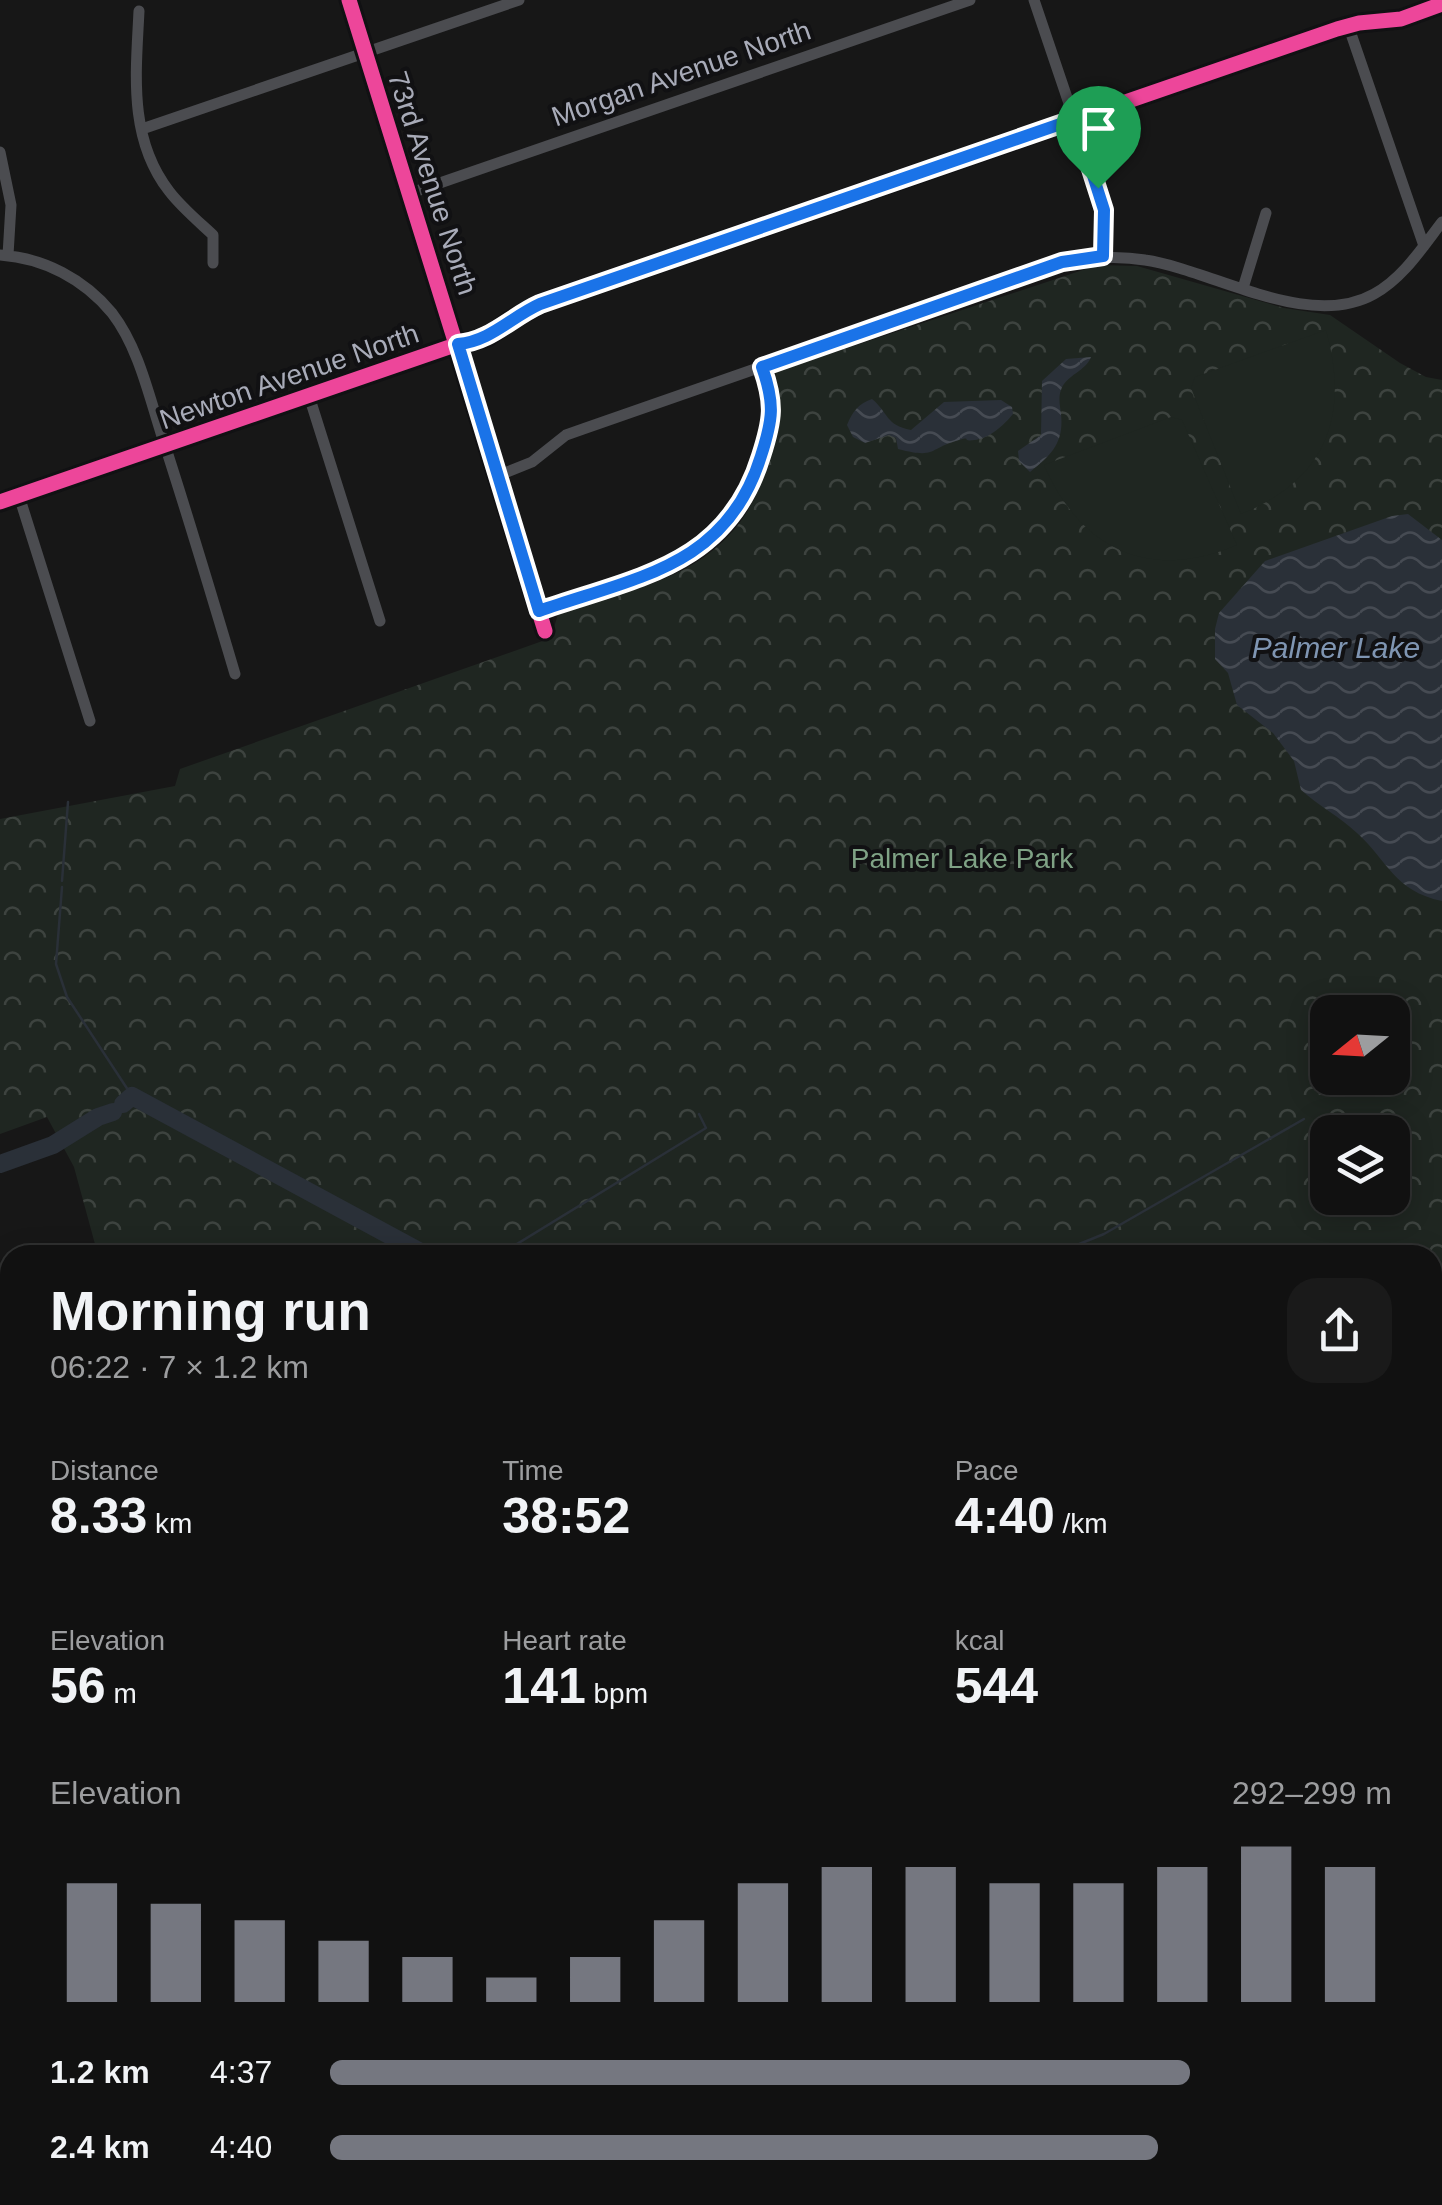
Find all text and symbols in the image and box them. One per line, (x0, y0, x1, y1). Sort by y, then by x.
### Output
street label: Morgan Avenue North (548, 15, 815, 132)
street label: 73rd Avenue North (382, 68, 483, 299)
pin (1056, 86, 1141, 189)
icon: arrive (1071, 101, 1126, 156)
street label: Newton Avenue North (156, 318, 423, 435)
water label: Palmer Lake (1252, 631, 1420, 664)
park label: Palmer Lake Park (851, 843, 1074, 874)
north arrow (1310, 995, 1410, 1095)
map controls (1310, 995, 1410, 1215)
button: layers (1310, 1115, 1410, 1215)
button: share (1287, 1278, 1392, 1383)
text: Morning run (50, 1280, 371, 1342)
text: 06:22 · 7 × 1.2 km (50, 1349, 309, 1385)
text: Distance (50, 1455, 159, 1486)
text: Time (502, 1455, 564, 1486)
text: Pace (955, 1455, 1018, 1486)
text: 8.33 (50, 1488, 147, 1544)
text: 38:52 (502, 1488, 630, 1544)
text: 4:40 (955, 1488, 1055, 1544)
text: km (147, 1508, 192, 1539)
text: /km (1055, 1508, 1108, 1539)
text: Elevation (50, 1625, 165, 1656)
text: Heart rate (502, 1625, 627, 1656)
text: kcal (955, 1625, 1004, 1656)
text: 56 (50, 1658, 106, 1714)
text: 141 (502, 1658, 586, 1714)
text: 544 (955, 1658, 1038, 1714)
text: m (106, 1678, 137, 1709)
text: bpm (586, 1678, 648, 1709)
text: Elevation (50, 1775, 182, 1811)
text: 292–299 m (1232, 1775, 1392, 1811)
text: 1.2 km (50, 2054, 150, 2090)
text: 4:37 (210, 2054, 272, 2090)
text: 2.4 km (50, 2129, 150, 2165)
text: 4:40 (210, 2129, 272, 2165)

